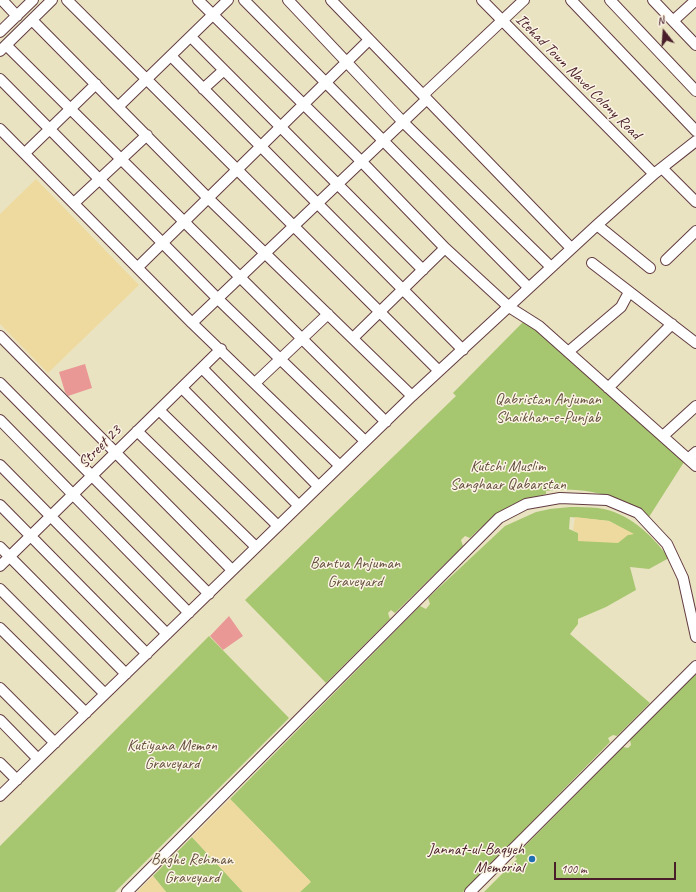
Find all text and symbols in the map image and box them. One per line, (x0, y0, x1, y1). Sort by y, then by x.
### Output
street label: Itehad Town Navel Colony Road (511, 10, 645, 144)
north arrow (644, 12, 684, 52)
text: N (655, 13, 666, 28)
park label: Qabristan Anjuman Shaikhan-e-Punjab (495, 390, 601, 428)
street label: Street 23 (74, 421, 126, 473)
park label: Kutchi Muslim Sanghaar Qabarstan (450, 457, 566, 495)
park label: Bantva Anjuman Graveyard (310, 554, 400, 592)
park label: Kutiyana Memon Graveyard (127, 736, 217, 774)
place label: Jannat-ul-Baqyeh Memorial (428, 840, 524, 878)
park label: Baghe Rehman Graveyard (151, 850, 233, 888)
marker: Jannat-ul-Baqyeh Memorial (527, 854, 537, 864)
scale bar (556, 854, 678, 880)
text: 100 m (561, 861, 587, 877)

